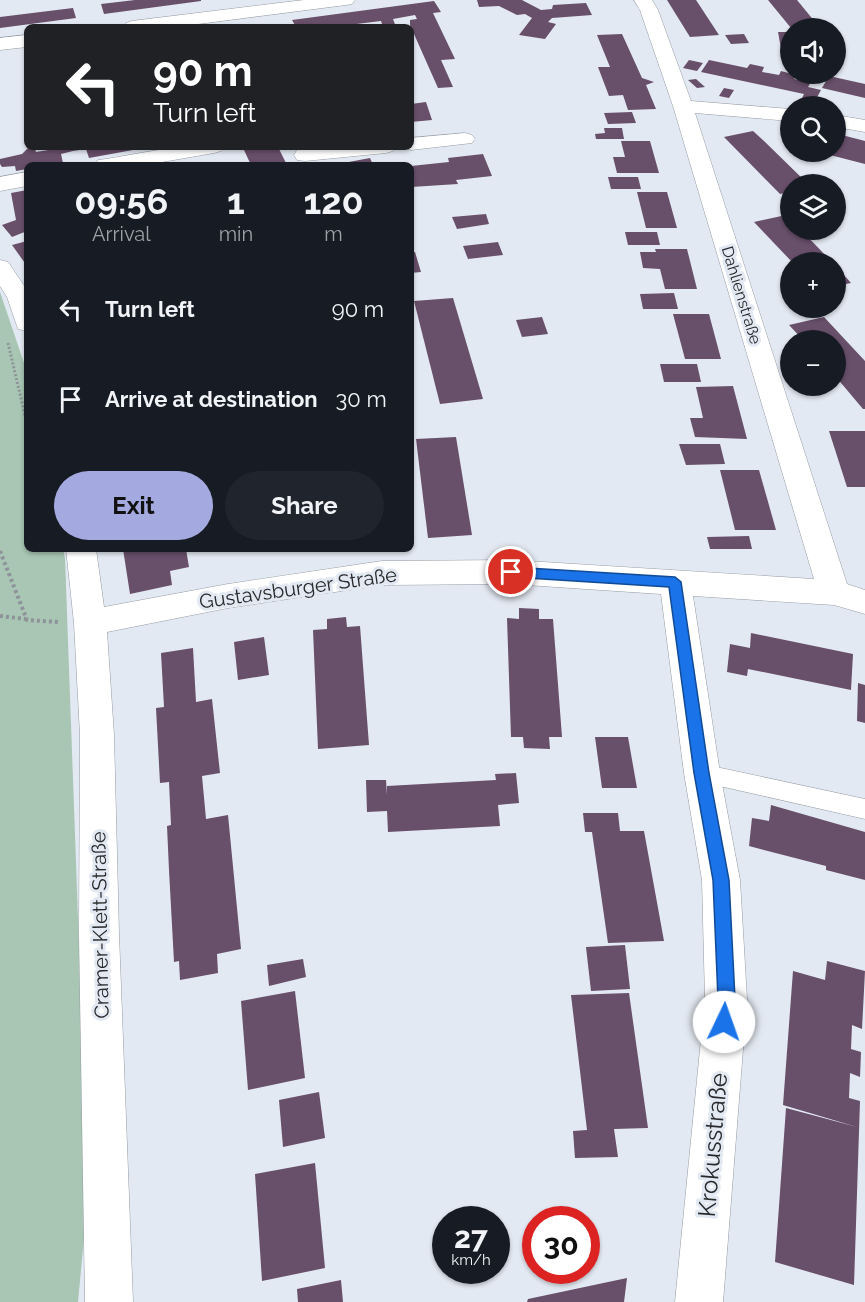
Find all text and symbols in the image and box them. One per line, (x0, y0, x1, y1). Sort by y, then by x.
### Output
map controls (780, 18, 846, 396)
button: sound (780, 18, 846, 84)
text: 90 m (153, 47, 253, 96)
icon: left (54, 48, 132, 126)
button: search (780, 96, 846, 162)
text: Turn left (153, 97, 256, 128)
button: layers (780, 174, 846, 240)
text: 09:56 (74, 180, 168, 222)
text: 1 (227, 180, 245, 222)
text: 120 (303, 180, 364, 222)
text: Arrival (92, 222, 151, 246)
text: min (219, 222, 253, 246)
text: m (324, 222, 343, 246)
street label: Dahlienstraße (718, 244, 765, 347)
button: + (780, 252, 846, 318)
icon: left (54, 293, 87, 326)
text: Turn left (105, 296, 195, 322)
text: 90 m (332, 296, 384, 322)
button: − (780, 330, 846, 396)
icon: arrive (54, 383, 87, 416)
text: Arrive at destination (105, 386, 318, 412)
text: 30 m (336, 386, 387, 412)
button: Exit (54, 471, 213, 540)
button: Share (225, 471, 384, 540)
pin (485, 546, 536, 597)
icon: arrive (494, 555, 527, 588)
street label: Gustavsburger Straße (198, 562, 399, 614)
street label: Cramer-Klett-Straße (86, 831, 114, 1019)
position arrow (692, 990, 756, 1054)
street label: Krokusstraße (692, 1072, 733, 1218)
speed limit sign: 30 (522, 1206, 600, 1284)
text: 27 (454, 1220, 488, 1255)
text: km/h (451, 1251, 491, 1269)

